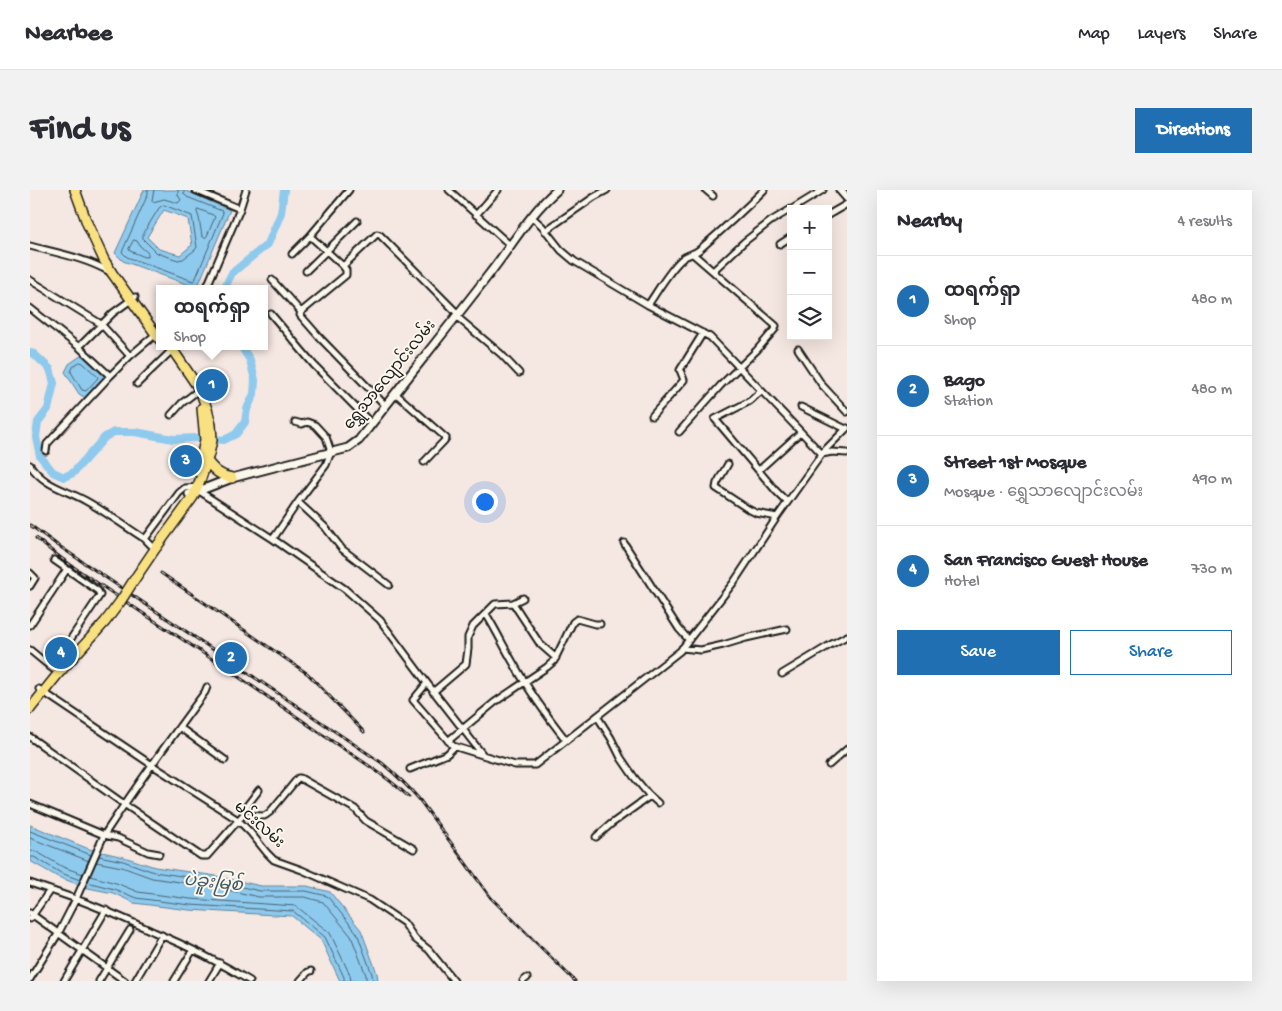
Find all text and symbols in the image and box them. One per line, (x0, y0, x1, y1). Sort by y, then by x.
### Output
text: Nearbee (25, 20, 112, 49)
text: Map (1078, 24, 1110, 45)
text: Layers (1138, 24, 1185, 45)
text: Share (1213, 24, 1257, 45)
button: Directions (1135, 108, 1252, 153)
text: Find us (30, 110, 130, 151)
map controls (787, 205, 832, 340)
button: + (787, 205, 832, 250)
text: Nearby (897, 210, 962, 235)
text: 4 results (1177, 213, 1232, 232)
button: − (787, 250, 832, 295)
text: ထရက်ရှာ (944, 281, 1020, 304)
popup (156, 285, 268, 350)
text: 1 (910, 291, 916, 310)
text: 480 m (1191, 291, 1232, 310)
button: layers (787, 295, 832, 340)
text: ထရက်ရှာ (174, 298, 250, 321)
text: Shop (944, 312, 976, 331)
street label: ရွှေသာလျောင်းလမ်း (337, 314, 442, 435)
text: Shop (174, 329, 206, 348)
pin: 1 (196, 366, 228, 404)
text: Bago (944, 370, 985, 393)
text: 2 (909, 381, 917, 400)
text: 480 m (1191, 381, 1232, 400)
text: Station (944, 393, 993, 412)
pin: 3 (170, 442, 202, 480)
text: Street 1st Mosque (944, 452, 1086, 475)
text: 3 (909, 471, 917, 490)
text: 490 m (1192, 471, 1232, 490)
text: Mosque · ရွှေသာလျောင်းလမ်း (944, 484, 1143, 503)
your location (472, 489, 498, 515)
text: San Francisco Guest House (944, 550, 1148, 573)
text: 4 (909, 561, 917, 580)
text: 730 m (1191, 561, 1232, 580)
text: Hotel (944, 573, 980, 592)
button: Save (897, 630, 1060, 675)
button: Share (1070, 630, 1232, 675)
pin: 4 (45, 634, 77, 672)
pin: 2 (215, 639, 247, 677)
street label: မင်းလမ်း (229, 795, 290, 854)
water label: ပဲခူးမြစ် (182, 866, 245, 900)

